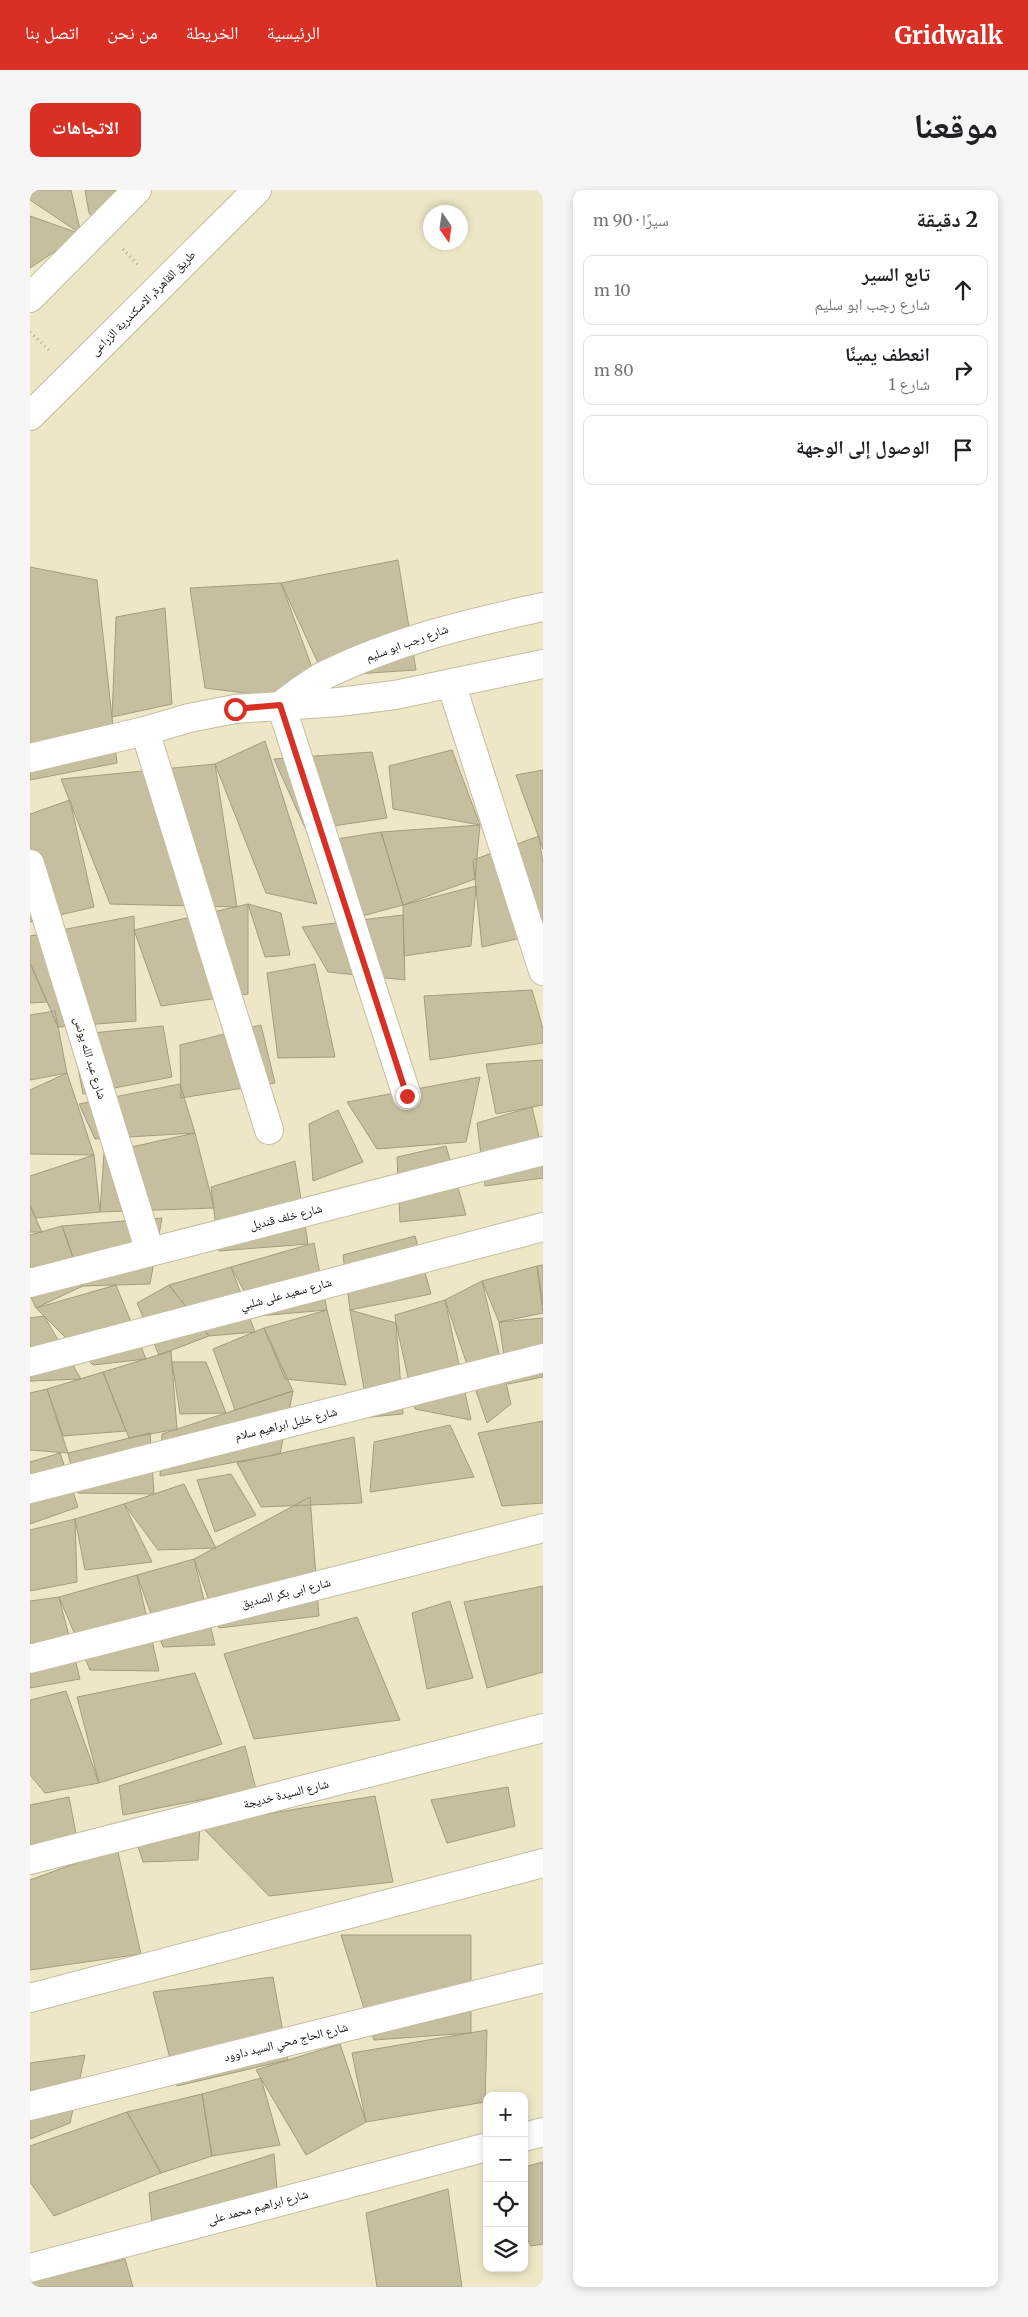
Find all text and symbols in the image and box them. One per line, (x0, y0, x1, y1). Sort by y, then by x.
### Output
text: Gridwalk (894, 20, 1003, 51)
text: اتصل بنا (25, 21, 79, 44)
text: من نحن (107, 21, 158, 44)
text: الخريطة (186, 21, 239, 44)
text: الرئيسية (267, 21, 320, 44)
button: الاتجاهات (30, 103, 141, 157)
text: موقعنا (913, 104, 998, 148)
north arrow (423, 205, 468, 250)
text: 2 دقيقة (917, 206, 978, 233)
text: سيرًا · 90 m (593, 210, 669, 230)
street label: طريق القاهرة, الاسكندرية الزراعى (87, 247, 199, 359)
text: تابع السير (862, 262, 930, 286)
icon: ahead (949, 276, 977, 304)
text: 10 m (594, 280, 631, 300)
text: شارع رجب ابو سليم (814, 294, 930, 314)
text: انعطف يمينًا (845, 342, 930, 366)
icon: right (949, 356, 977, 384)
text: 80 m (594, 360, 634, 380)
text: شارع 1 (889, 374, 930, 394)
text: الوصول إلى الوجهة (796, 435, 930, 459)
icon: arrive (949, 436, 977, 464)
street label: شارع رجب ابو سليم (364, 621, 451, 665)
route start (224, 698, 247, 721)
street label: شارع عبد الله يونس (70, 1015, 110, 1101)
route end (396, 1085, 419, 1108)
street label: شارع خلف قنديل (248, 1200, 324, 1234)
street label: شارع سعيد على شلبي (239, 1274, 334, 1316)
street label: شارع خليل ابراهيم سلام (233, 1404, 339, 1444)
street label: شارع ابى بكر الصديق (240, 1574, 332, 1612)
street label: شارع السيدة خديجة (242, 1776, 331, 1812)
street label: شارع الحاج محي السيد داوود (222, 2019, 350, 2067)
map controls (483, 2092, 528, 2272)
button: + (483, 2092, 528, 2137)
button: − (483, 2137, 528, 2182)
button: locate (483, 2182, 528, 2227)
street label: شارع ابراهيم محمد على (206, 2186, 310, 2228)
button: layers (483, 2227, 528, 2272)

